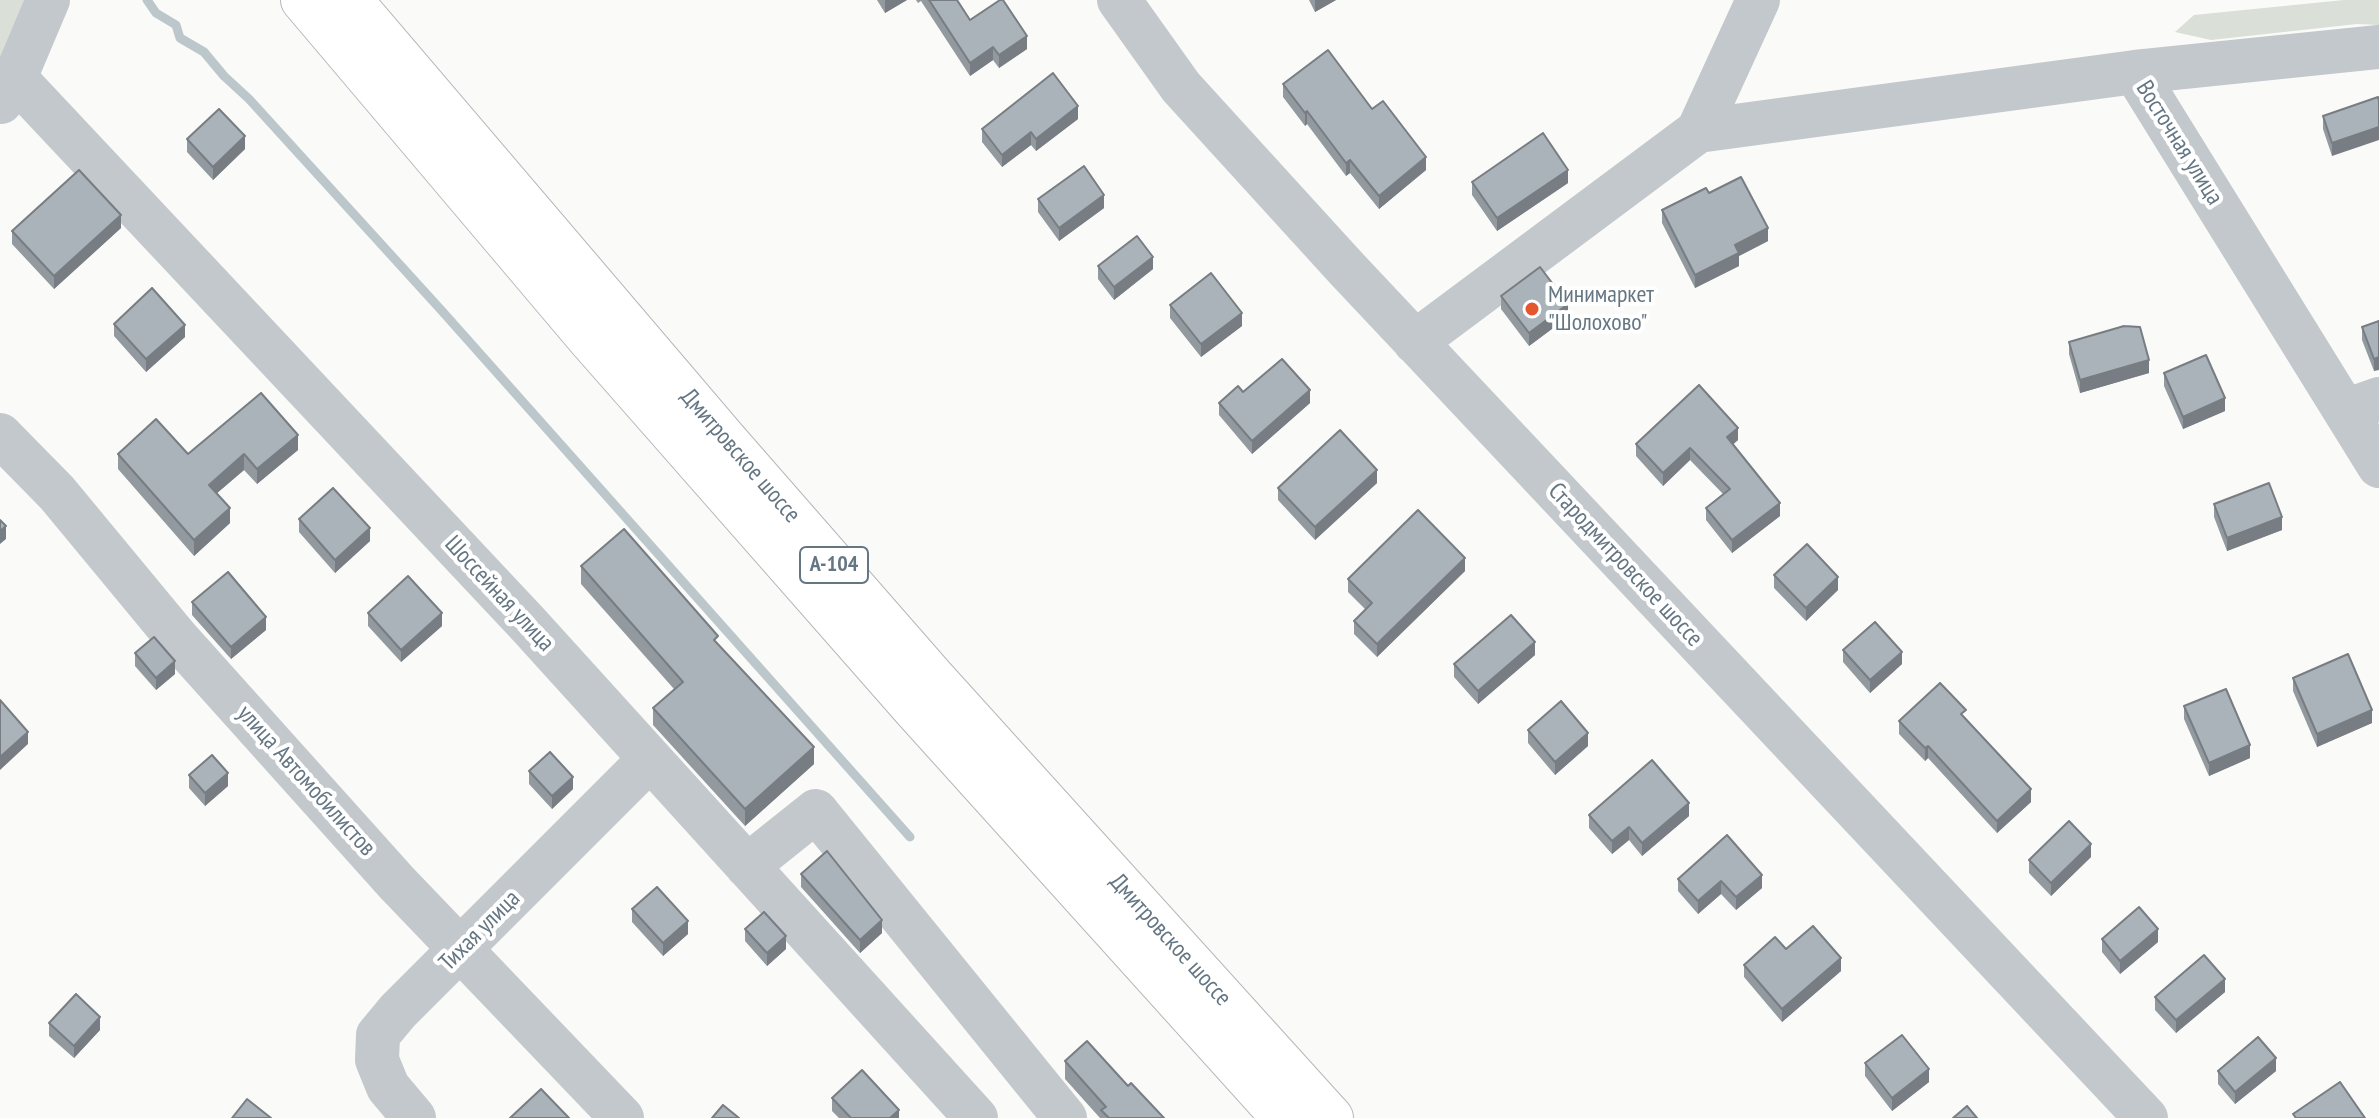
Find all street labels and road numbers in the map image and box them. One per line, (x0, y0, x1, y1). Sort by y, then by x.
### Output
street label: Восточная улица (2129, 76, 2229, 210)
street label: Дмитровское шоссе (674, 383, 806, 529)
street label: Стародмитровское шоссе (1542, 477, 1708, 653)
street label: Шоссейная улица (438, 530, 560, 658)
road number: А-104 (800, 547, 868, 583)
street label: улица Автомобилистов (231, 700, 381, 862)
street label: Дмитровское шоссе (1103, 868, 1237, 1012)
street label: Тихая улица (434, 885, 526, 977)

